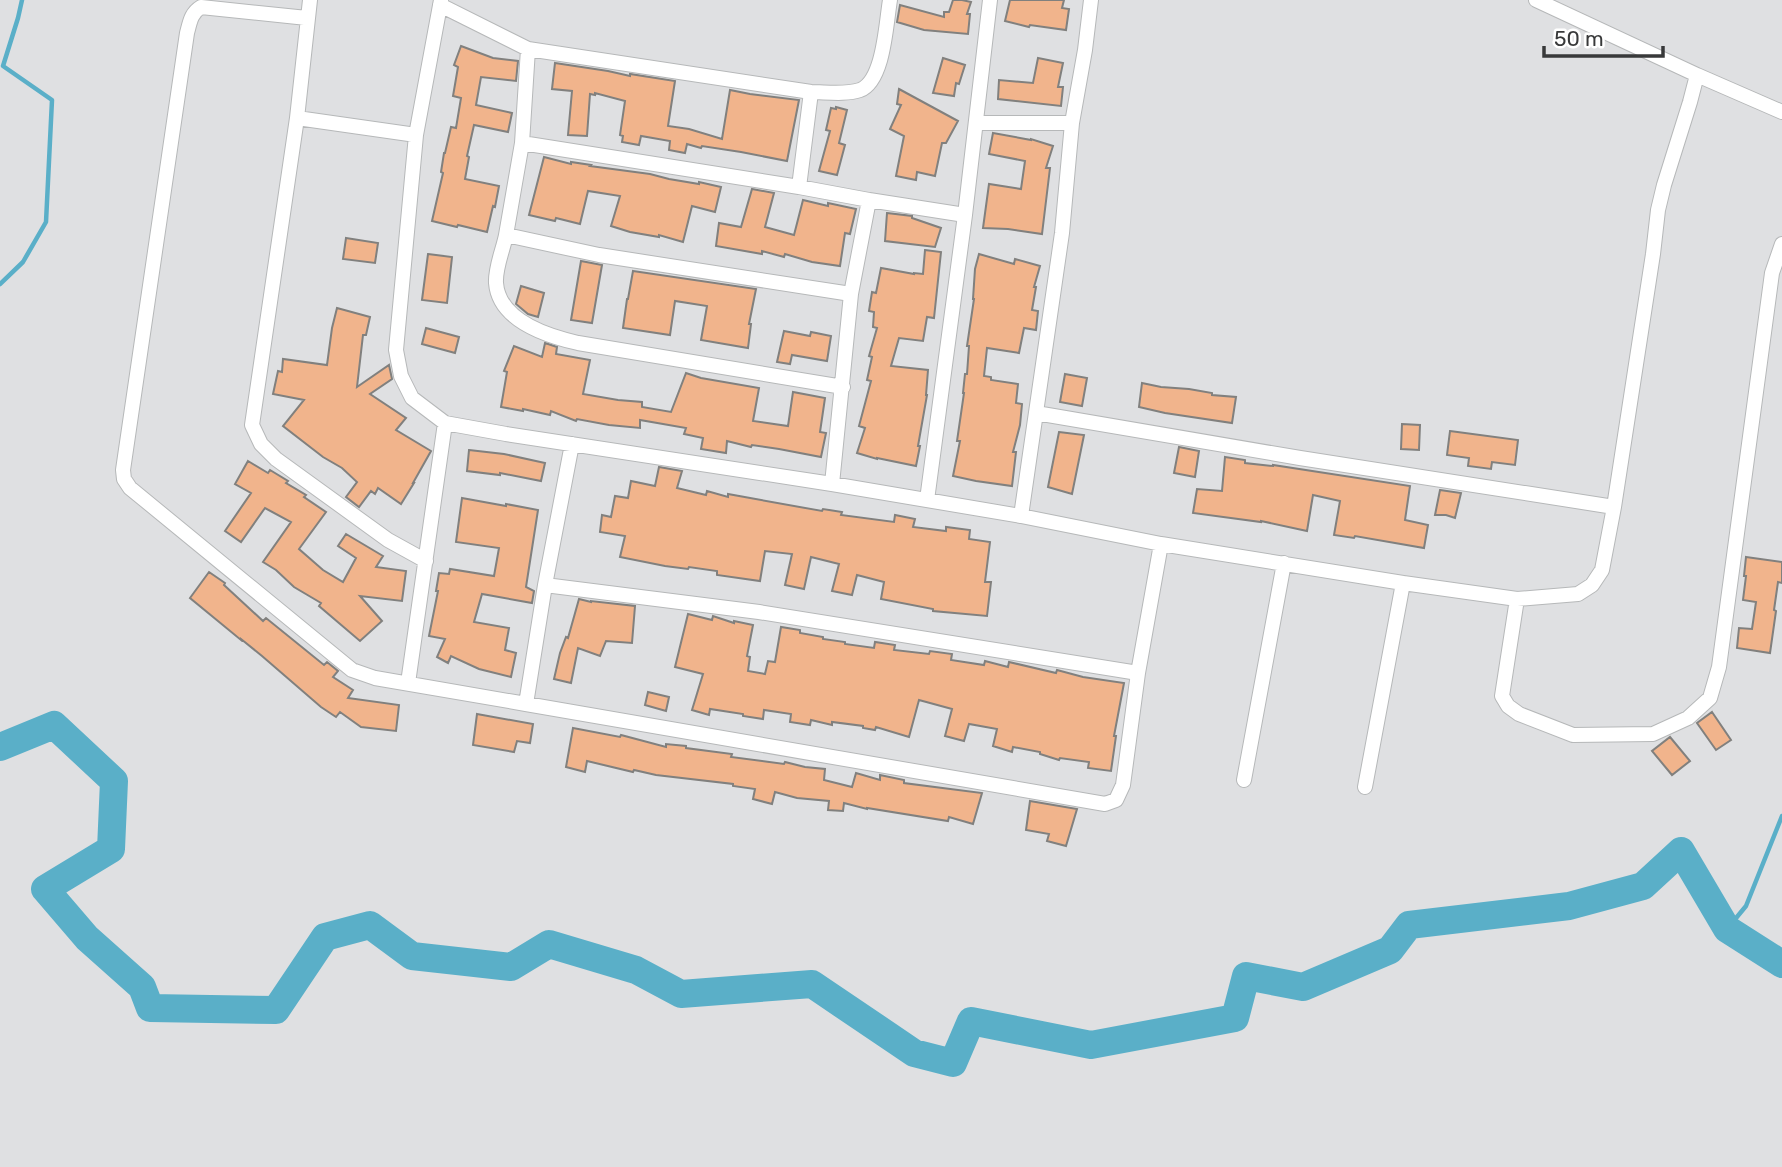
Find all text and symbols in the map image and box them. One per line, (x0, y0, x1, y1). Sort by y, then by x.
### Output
scale bar (1544, 14, 1663, 58)
text: 50 m (1554, 26, 1604, 51)

